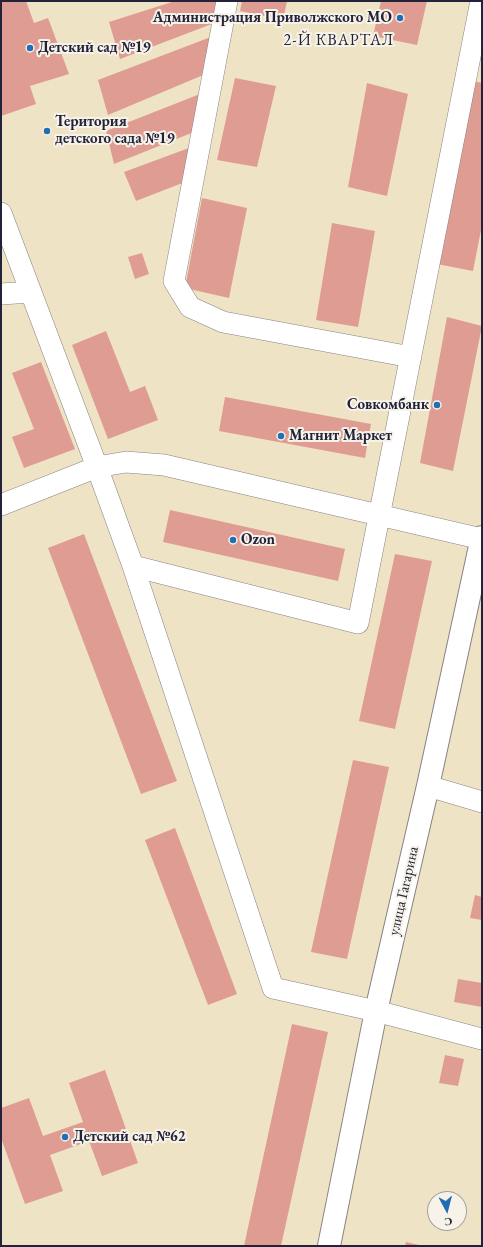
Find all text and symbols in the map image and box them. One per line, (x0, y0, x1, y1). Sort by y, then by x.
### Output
place label: Администрация Приволжского МО (153, 9, 392, 27)
marker: Администрация Приволжского МО (395, 13, 405, 23)
district label: 2-Й КВАРТАЛ (284, 31, 394, 51)
place label: Детский сад №19 (38, 39, 151, 57)
marker: Детский сад №19 (25, 43, 35, 53)
place label: Територия детского сада №19 (55, 113, 175, 148)
marker: Територия детского сада №19 (42, 126, 52, 136)
place label: Совкомбанк (347, 396, 429, 414)
marker: Совкомбанк (432, 400, 442, 410)
place label: Магнит Маркет (289, 427, 392, 445)
marker: Магнит Маркет (276, 431, 286, 441)
place label: Ozon (241, 531, 275, 549)
marker: Ozon (228, 535, 238, 545)
street label: улица Гагарина (385, 845, 423, 937)
place label: Детский сад №62 (73, 1128, 186, 1146)
marker: Детский сад №62 (60, 1132, 70, 1142)
north arrow (427, 1191, 467, 1231)
text: С (444, 1214, 453, 1229)

